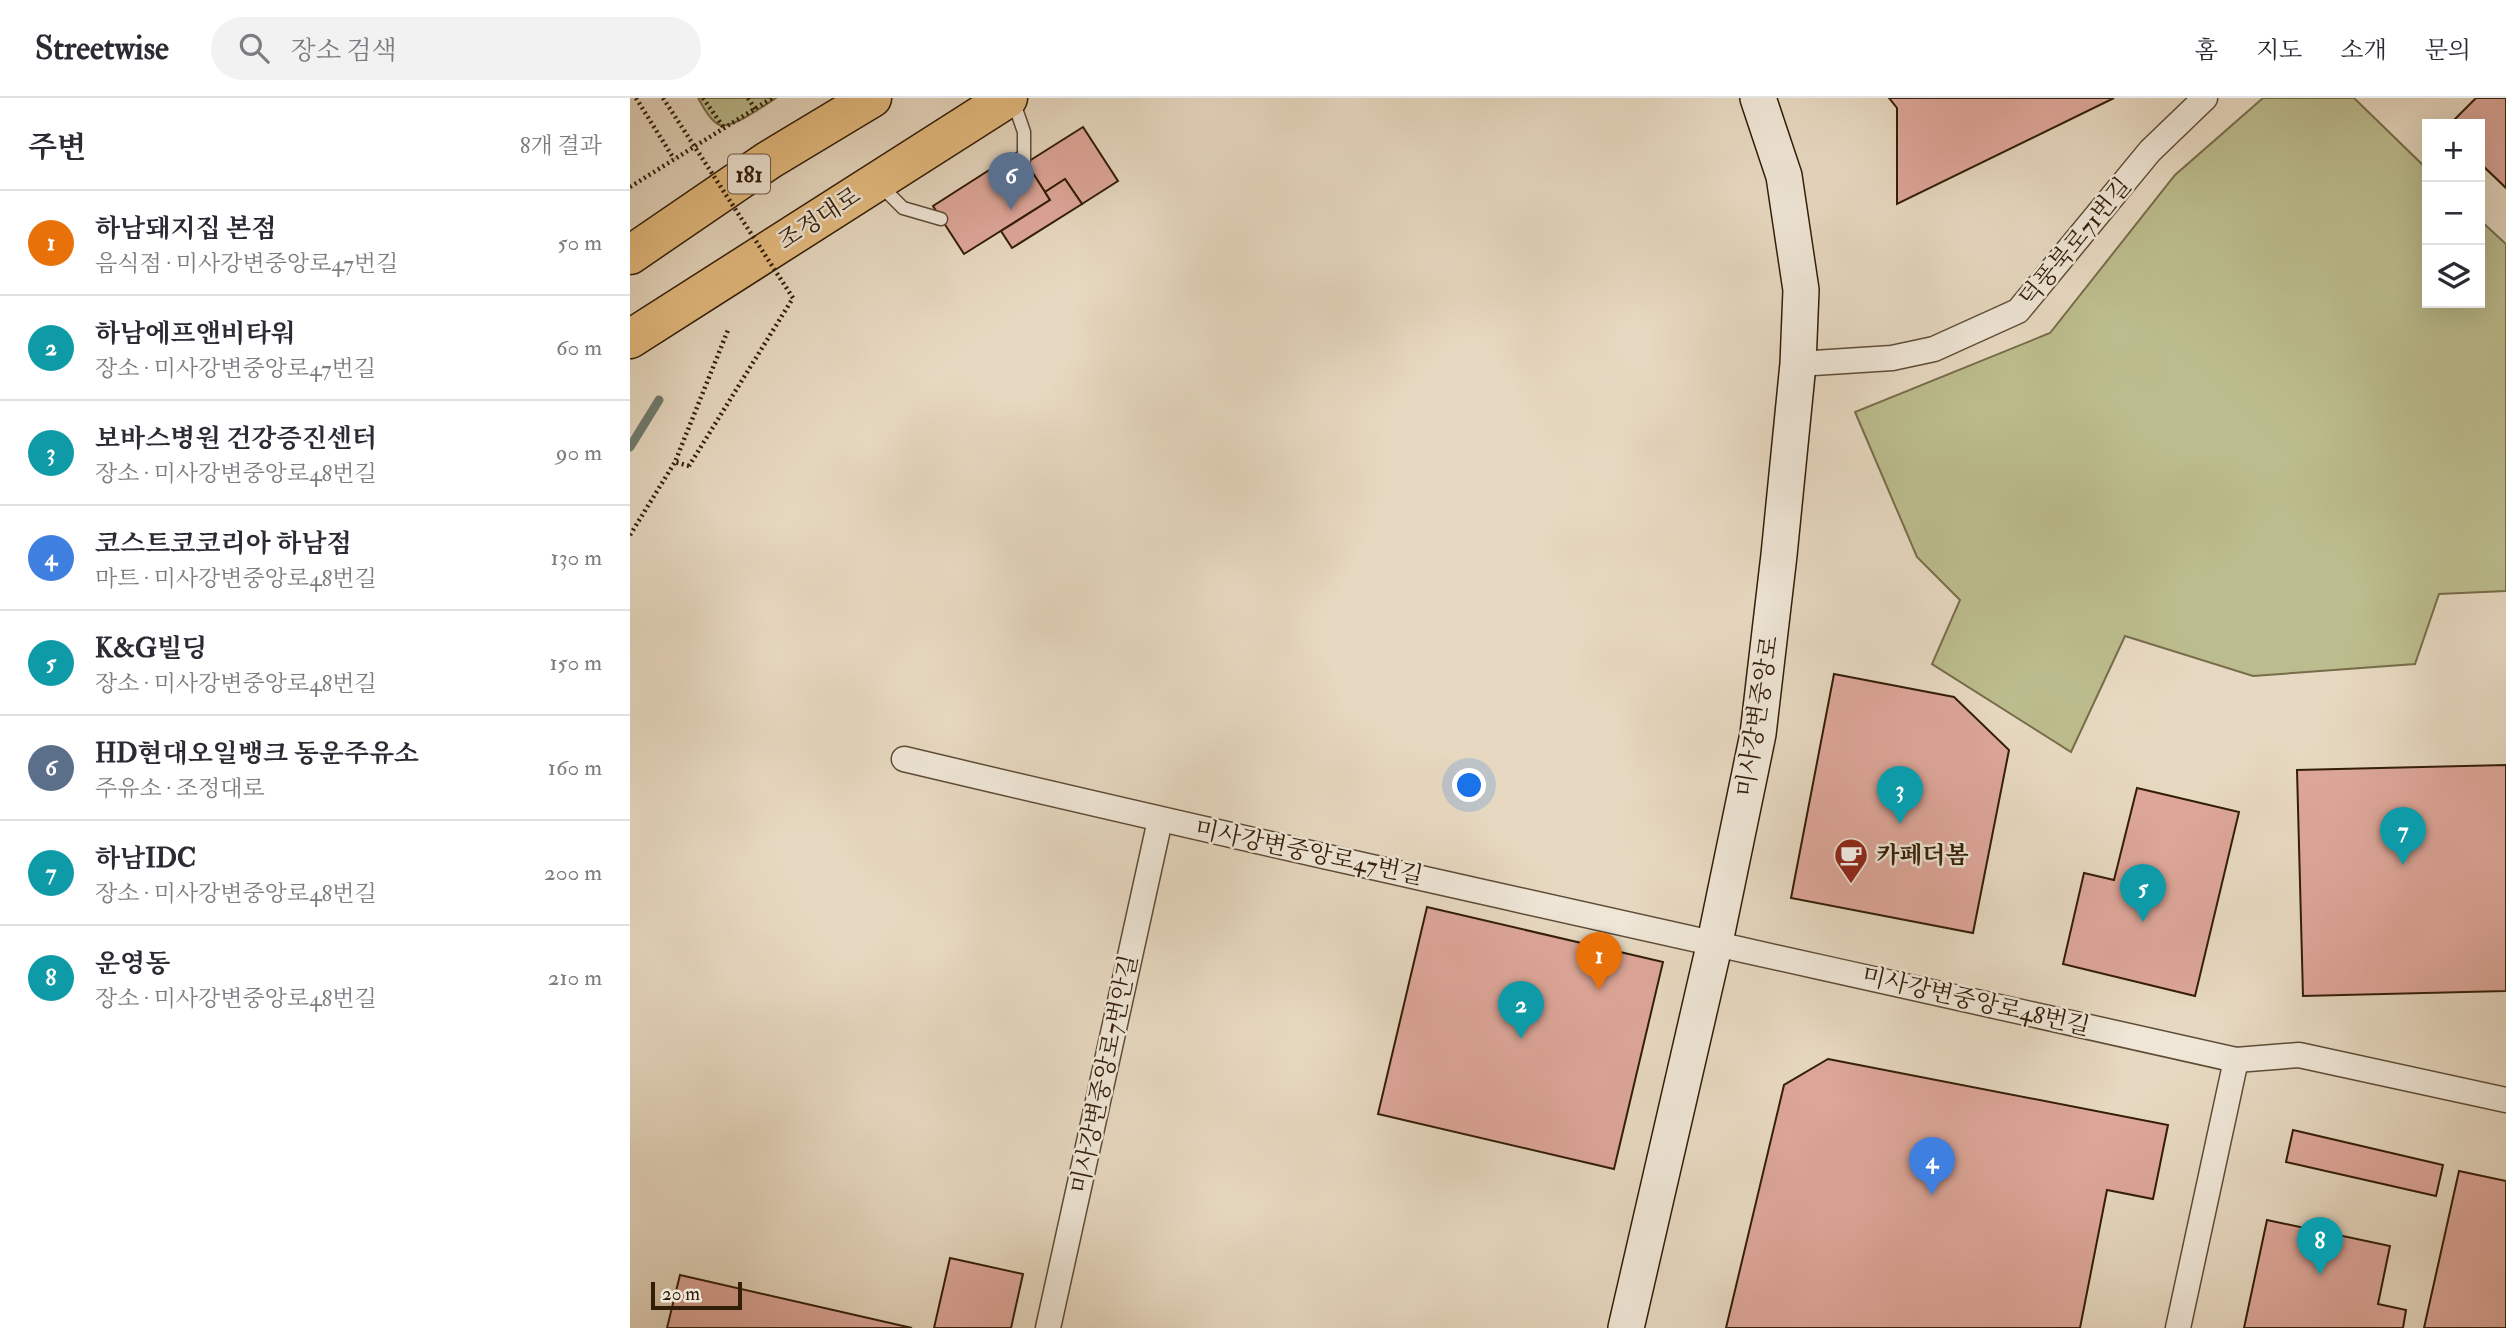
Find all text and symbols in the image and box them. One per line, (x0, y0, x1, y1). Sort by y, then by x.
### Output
search box (211, 17, 701, 80)
text: Streetwise (35, 28, 169, 69)
icon: search (235, 29, 273, 67)
text: 장소 검색 (291, 35, 397, 67)
text: 홈 (2195, 35, 2218, 66)
text: 지도 (2256, 35, 2302, 66)
text: 소개 (2340, 35, 2387, 66)
text: 문의 (2425, 35, 2471, 66)
map controls (2422, 119, 2485, 308)
button: + (2422, 119, 2485, 182)
text: 주변 (28, 129, 86, 166)
text: 8개 결과 (520, 131, 602, 160)
pin: 6 (988, 152, 1034, 210)
road number: 181 (728, 155, 770, 194)
street label: 덕풍북로71번길 (2013, 172, 2138, 313)
street label: 조정대로 (772, 180, 867, 257)
button: − (2422, 182, 2485, 245)
text: 하남돼지집 본점 (95, 213, 276, 245)
text: 1 (47, 228, 55, 257)
text: 50 m (558, 228, 602, 257)
button: layers (2422, 245, 2485, 308)
text: 음식점 · 미사강변중앙로47번길 (95, 249, 398, 278)
text: 하남에프앤비타워 (95, 318, 296, 350)
text: 2 (45, 333, 57, 362)
text: 60 m (556, 333, 602, 362)
text: 장소 · 미사강변중앙로47번길 (95, 354, 376, 383)
text: 보바스병원 건강증진센터 (95, 423, 377, 455)
text: 3 (47, 438, 55, 467)
text: 90 m (556, 438, 602, 467)
text: 장소 · 미사강변중앙로48번길 (95, 459, 377, 488)
text: 코스트코코리아 하남점 (95, 528, 352, 560)
text: 4 (45, 543, 57, 572)
text: 130 m (550, 543, 602, 572)
text: 마트 · 미사강변중앙로48번길 (95, 564, 377, 593)
text: K&G빌딩 (95, 633, 207, 665)
street label: 미사강변중앙로 (1729, 634, 1785, 799)
text: 5 (46, 648, 56, 677)
text: 150 m (549, 648, 602, 677)
text: 장소 · 미사강변중앙로48번길 (95, 669, 377, 698)
text: HD현대오일뱅크 동운주유소 (95, 738, 419, 770)
text: 6 (45, 753, 57, 782)
text: 160 m (548, 753, 602, 782)
pin: 3 (1877, 766, 1923, 824)
your location (1452, 768, 1486, 802)
text: 주유소 · 조정대로 (95, 774, 265, 803)
pin: 7 (2380, 807, 2426, 865)
street label: 미사강변중앙로47번길 (1192, 813, 1426, 892)
cafe icon: 카페더봄 (1832, 836, 1870, 885)
place label: 카페더봄 (1876, 840, 1969, 871)
text: 하남IDC (95, 843, 196, 875)
text: 7 (46, 858, 56, 887)
text: 200 m (544, 858, 602, 887)
pin: 5 (2120, 864, 2166, 922)
text: 장소 · 미사강변중앙로48번길 (95, 879, 377, 908)
pin: 1 (1576, 932, 1622, 990)
text: 운영동 (95, 948, 170, 980)
street label: 미사강변중앙로7번안길 (1064, 952, 1145, 1196)
street label: 미사강변중앙로48번길 (1859, 960, 2093, 1043)
text: 8 (46, 963, 56, 992)
text: 210 m (548, 963, 602, 992)
pin: 2 (1498, 981, 1544, 1039)
text: 장소 · 미사강변중앙로48번길 (95, 984, 377, 1013)
pin: 4 (1909, 1137, 1955, 1195)
pin: 8 (2297, 1217, 2343, 1275)
scale bar (651, 1279, 742, 1311)
text: 20 m (662, 1282, 700, 1306)

